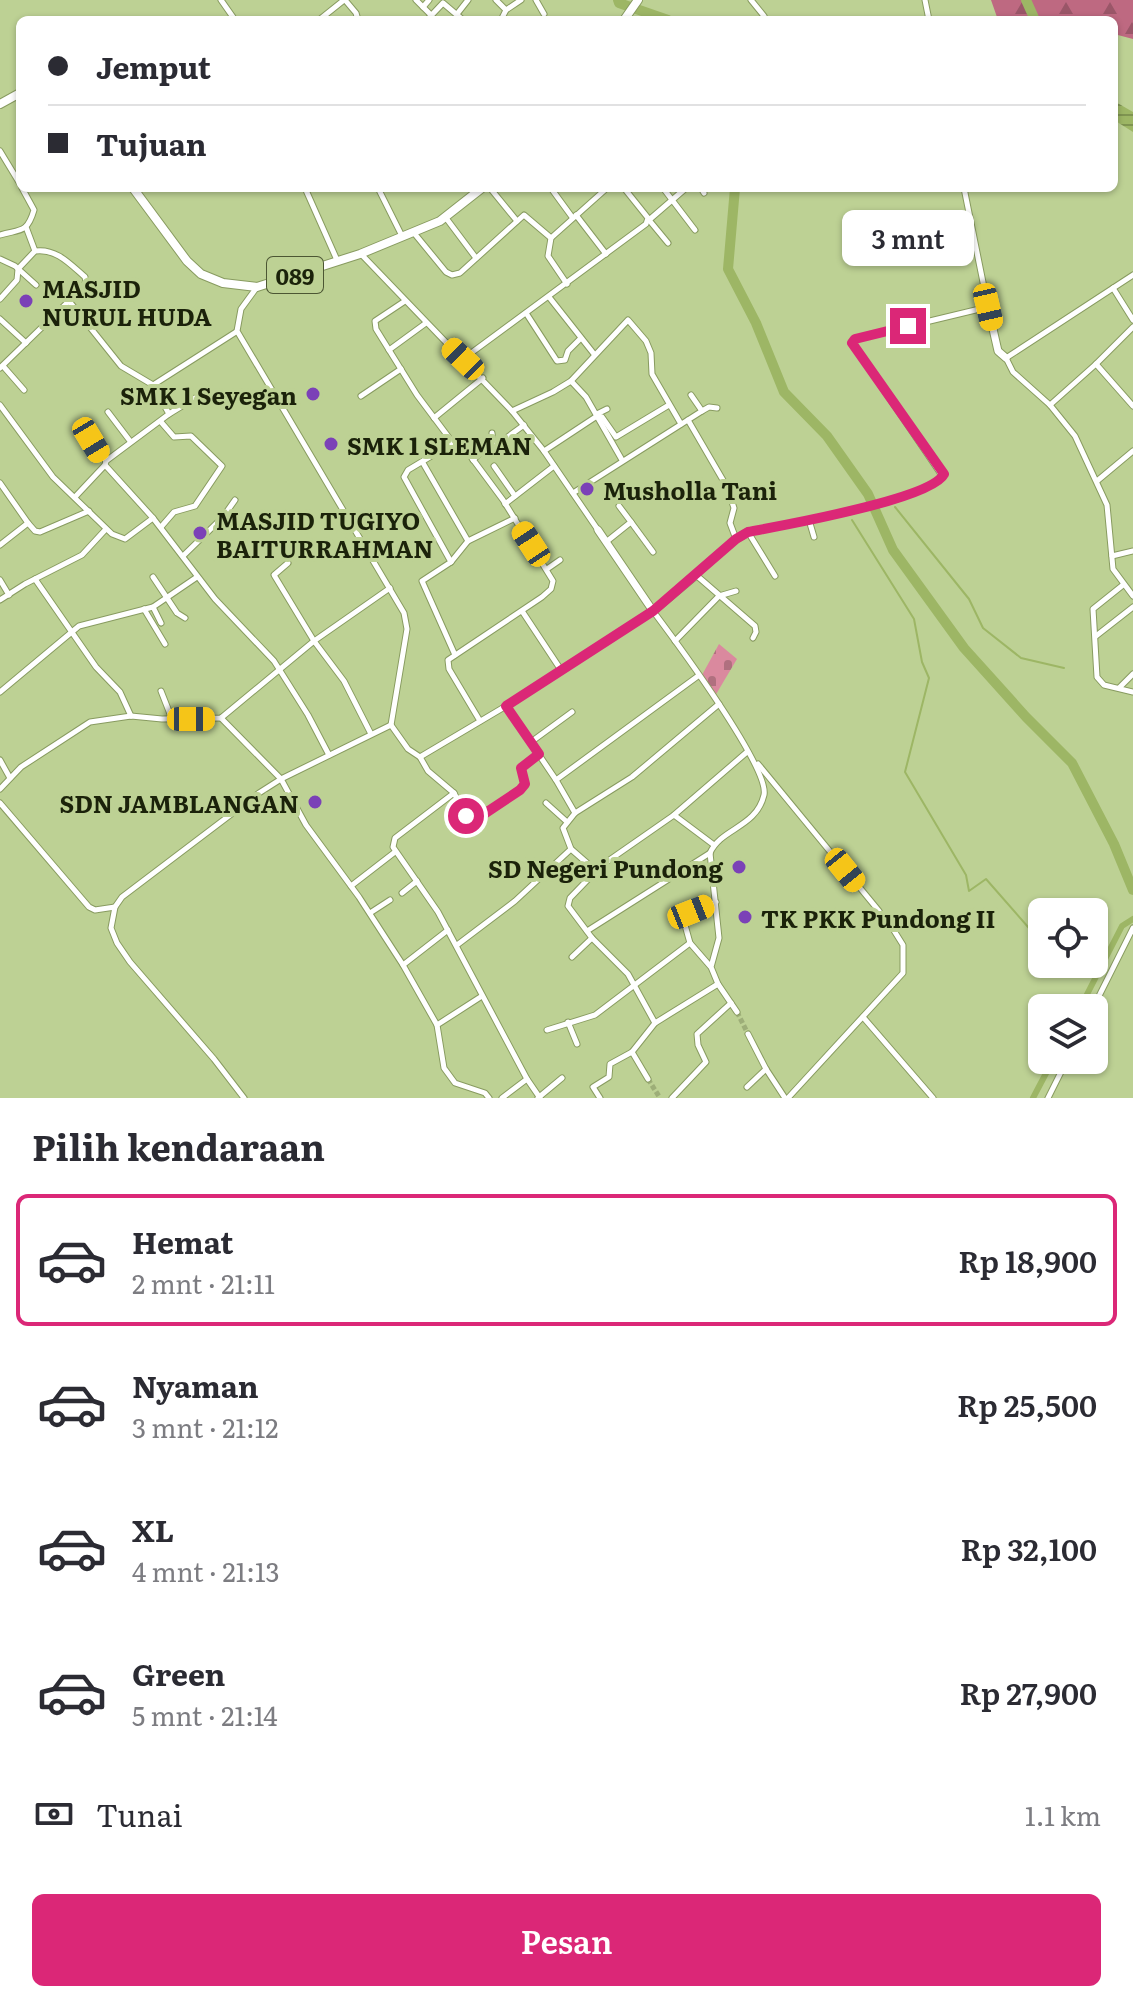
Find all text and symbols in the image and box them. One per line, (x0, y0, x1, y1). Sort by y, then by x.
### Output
text: Jemput (96, 44, 211, 88)
text: Tujuan (96, 121, 207, 165)
callout: 3 mnt (842, 210, 974, 266)
text: 3 mnt (872, 218, 944, 257)
road number: 089 (267, 257, 323, 293)
place label: MASJID NURUL HUDA (42, 270, 212, 333)
car (971, 281, 1005, 333)
marker: MASJID NURUL HUDA (17, 292, 35, 310)
route end (890, 308, 926, 344)
car (437, 334, 489, 384)
place label: SMK 1 Seyegan (120, 377, 297, 412)
marker: SMK 1 Seyegan (304, 385, 322, 403)
car (68, 413, 114, 467)
place label: SMK 1 SLEMAN (347, 427, 532, 462)
marker: SMK 1 SLEMAN (322, 435, 340, 453)
place label: Musholla Tani (603, 472, 777, 507)
marker: Musholla Tani (578, 480, 596, 498)
place label: MASJID TUGIYO BAITURRAHMAN (216, 502, 433, 565)
car (508, 517, 554, 571)
marker: MASJID TUGIYO BAITURRAHMAN (191, 524, 209, 542)
car (167, 707, 215, 731)
place label: SDN JAMBLANGAN (59, 785, 299, 820)
marker: SDN JAMBLANGAN (306, 793, 324, 811)
route start (448, 798, 484, 834)
car (821, 844, 869, 896)
place label: SD Negeri Pundong (488, 850, 723, 885)
marker: SD Negeri Pundong (730, 858, 748, 876)
car (664, 892, 718, 932)
map controls (1028, 898, 1108, 1074)
button: locate (1028, 898, 1108, 978)
place label: TK PKK Pundong II (761, 900, 996, 935)
marker: TK PKK Pundong II (736, 908, 754, 926)
button: layers (1028, 994, 1108, 1074)
text: Pilih kendaraan (32, 1119, 325, 1172)
text: Hemat (132, 1219, 233, 1263)
icon: car (36, 1224, 108, 1296)
text: Rp 18,900 (958, 1238, 1097, 1282)
text: 2 mnt · 21:11 (132, 1263, 275, 1302)
text: Nyaman (132, 1363, 259, 1407)
icon: car (36, 1368, 108, 1440)
text: Rp 25,500 (957, 1382, 1097, 1426)
text: 3 mnt · 21:12 (132, 1407, 278, 1446)
text: XL (132, 1507, 174, 1551)
icon: car (36, 1512, 108, 1584)
text: Rp 32,100 (961, 1526, 1097, 1570)
text: 4 mnt · 21:13 (132, 1551, 280, 1590)
text: Green (132, 1651, 225, 1695)
icon: car (36, 1656, 108, 1728)
text: Rp 27,900 (960, 1670, 1097, 1714)
text: 5 mnt · 21:14 (132, 1695, 278, 1734)
icon: cash (32, 1792, 76, 1836)
text: Tunai (96, 1792, 183, 1836)
text: 1.1 km (1025, 1795, 1101, 1834)
button: Pesan (32, 1894, 1101, 1986)

